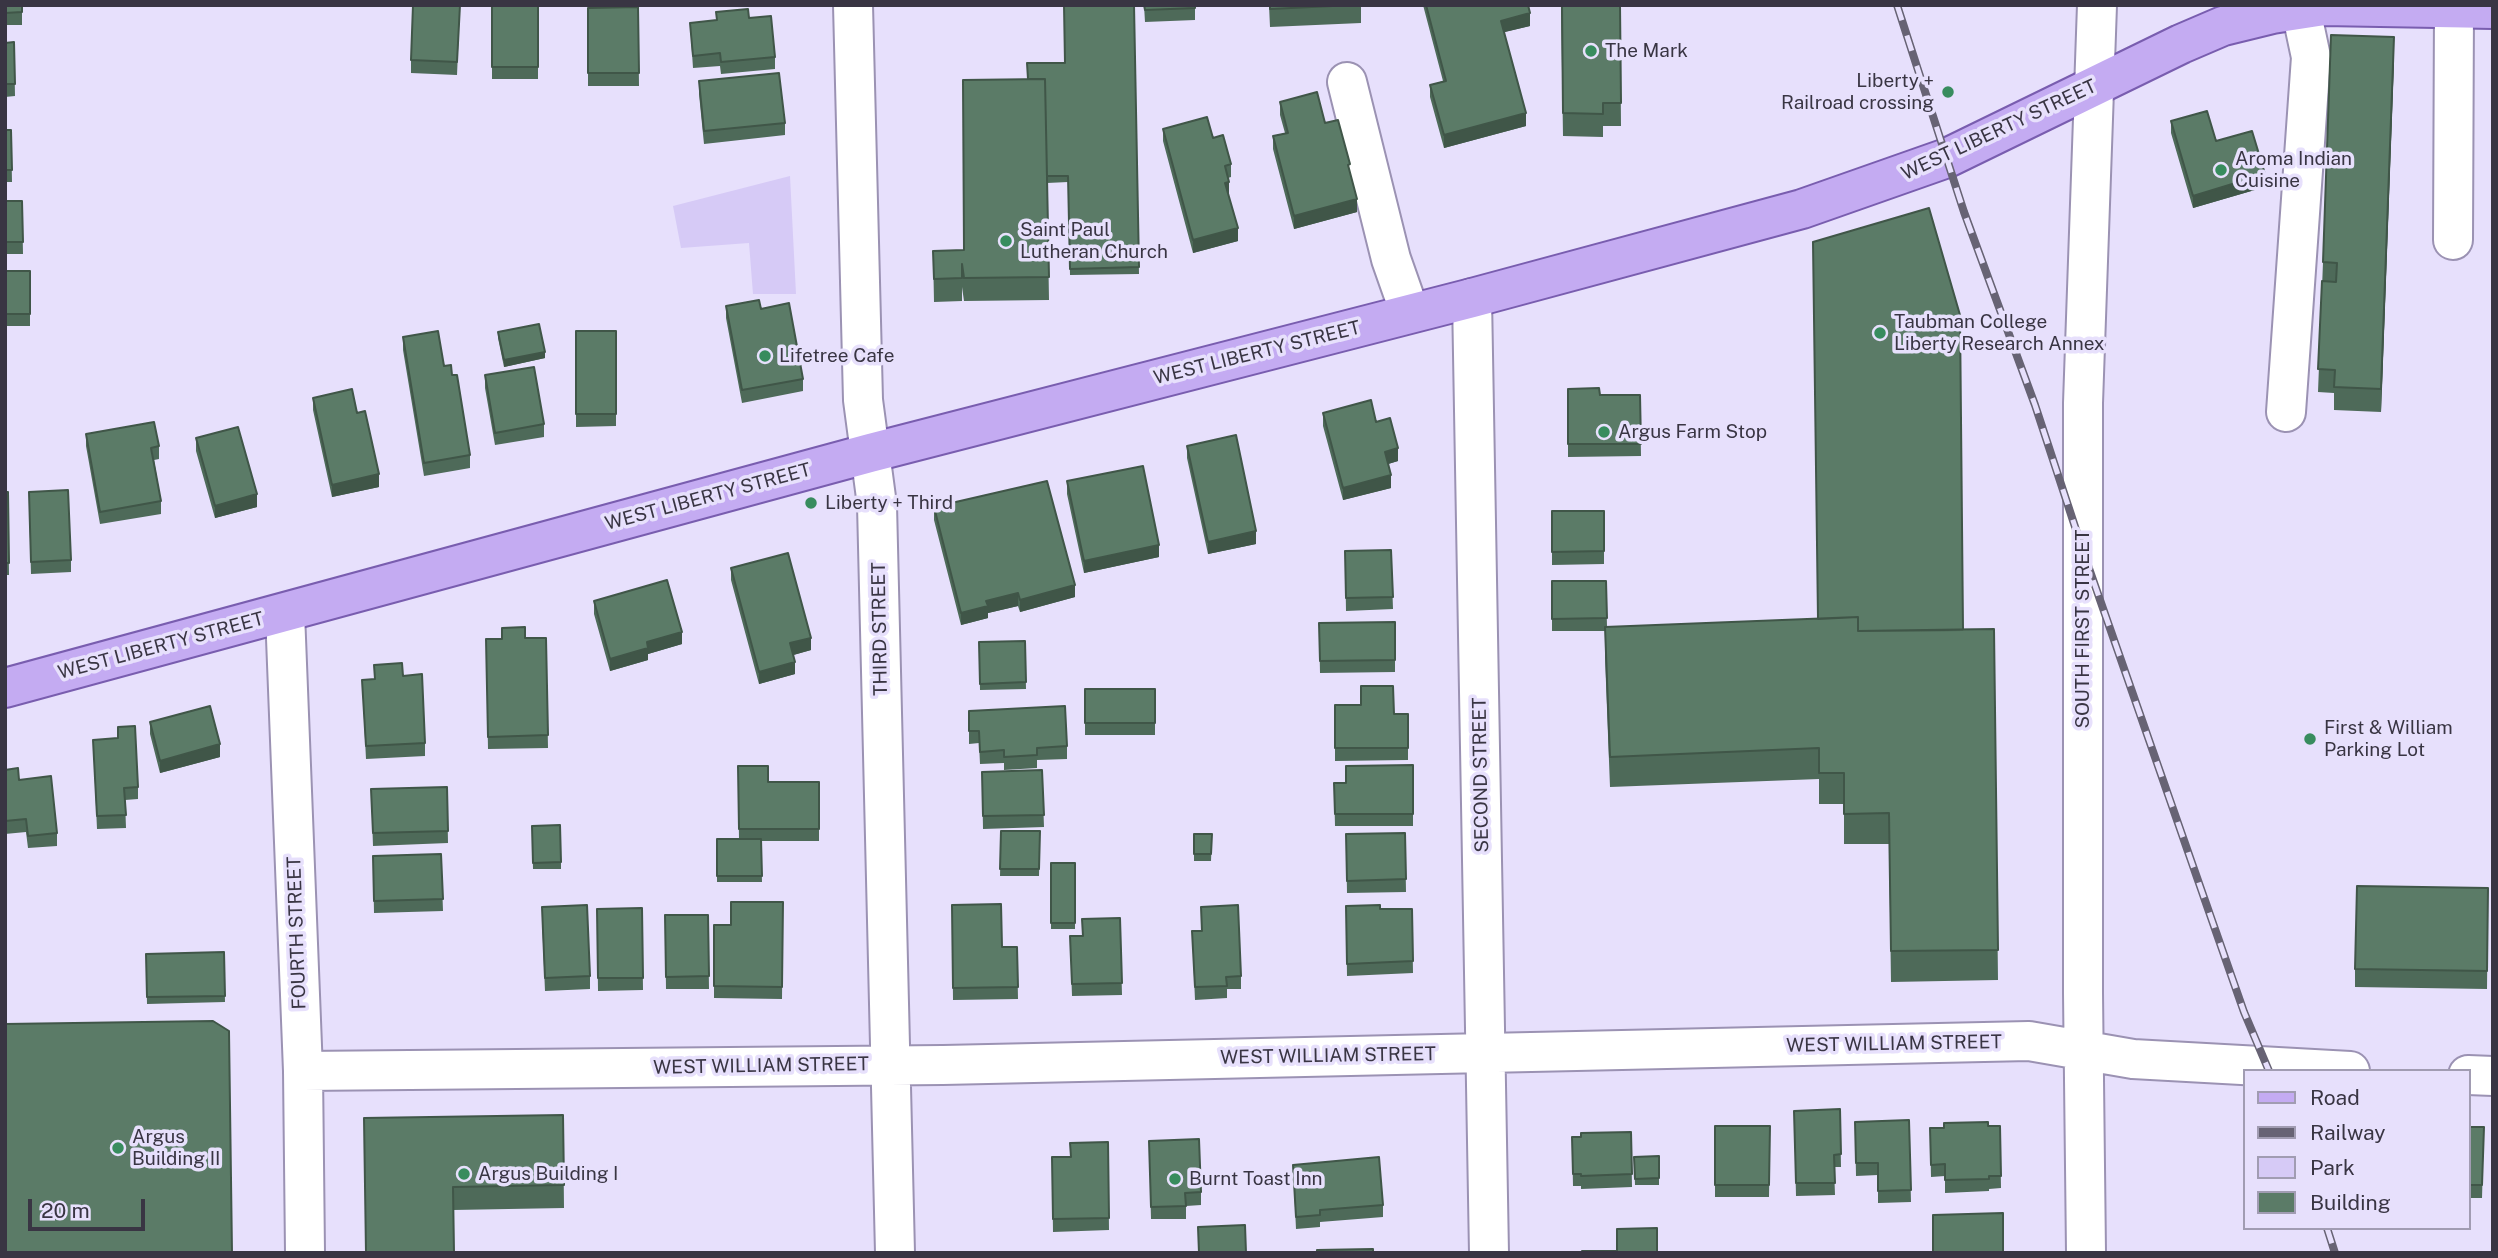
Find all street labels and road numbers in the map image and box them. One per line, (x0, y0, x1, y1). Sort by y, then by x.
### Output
street label: WEST LIBERTY STREET (1898, 75, 2100, 185)
street label: WEST LIBERTY STREET (1151, 316, 1363, 390)
street label: WEST LIBERTY STREET (603, 459, 813, 535)
street label: SOUTH FIRST STREET (2072, 529, 2094, 729)
street label: THIRD STREET (867, 562, 893, 696)
street label: WEST LIBERTY STREET (56, 608, 266, 684)
street label: SECOND STREET (1468, 697, 1494, 853)
street label: FOURTH STREET (283, 856, 311, 1010)
street label: WEST WILLIAM STREET (1786, 1031, 2002, 1057)
street label: WEST WILLIAM STREET (1220, 1043, 1436, 1069)
street label: WEST WILLIAM STREET (653, 1053, 869, 1079)

